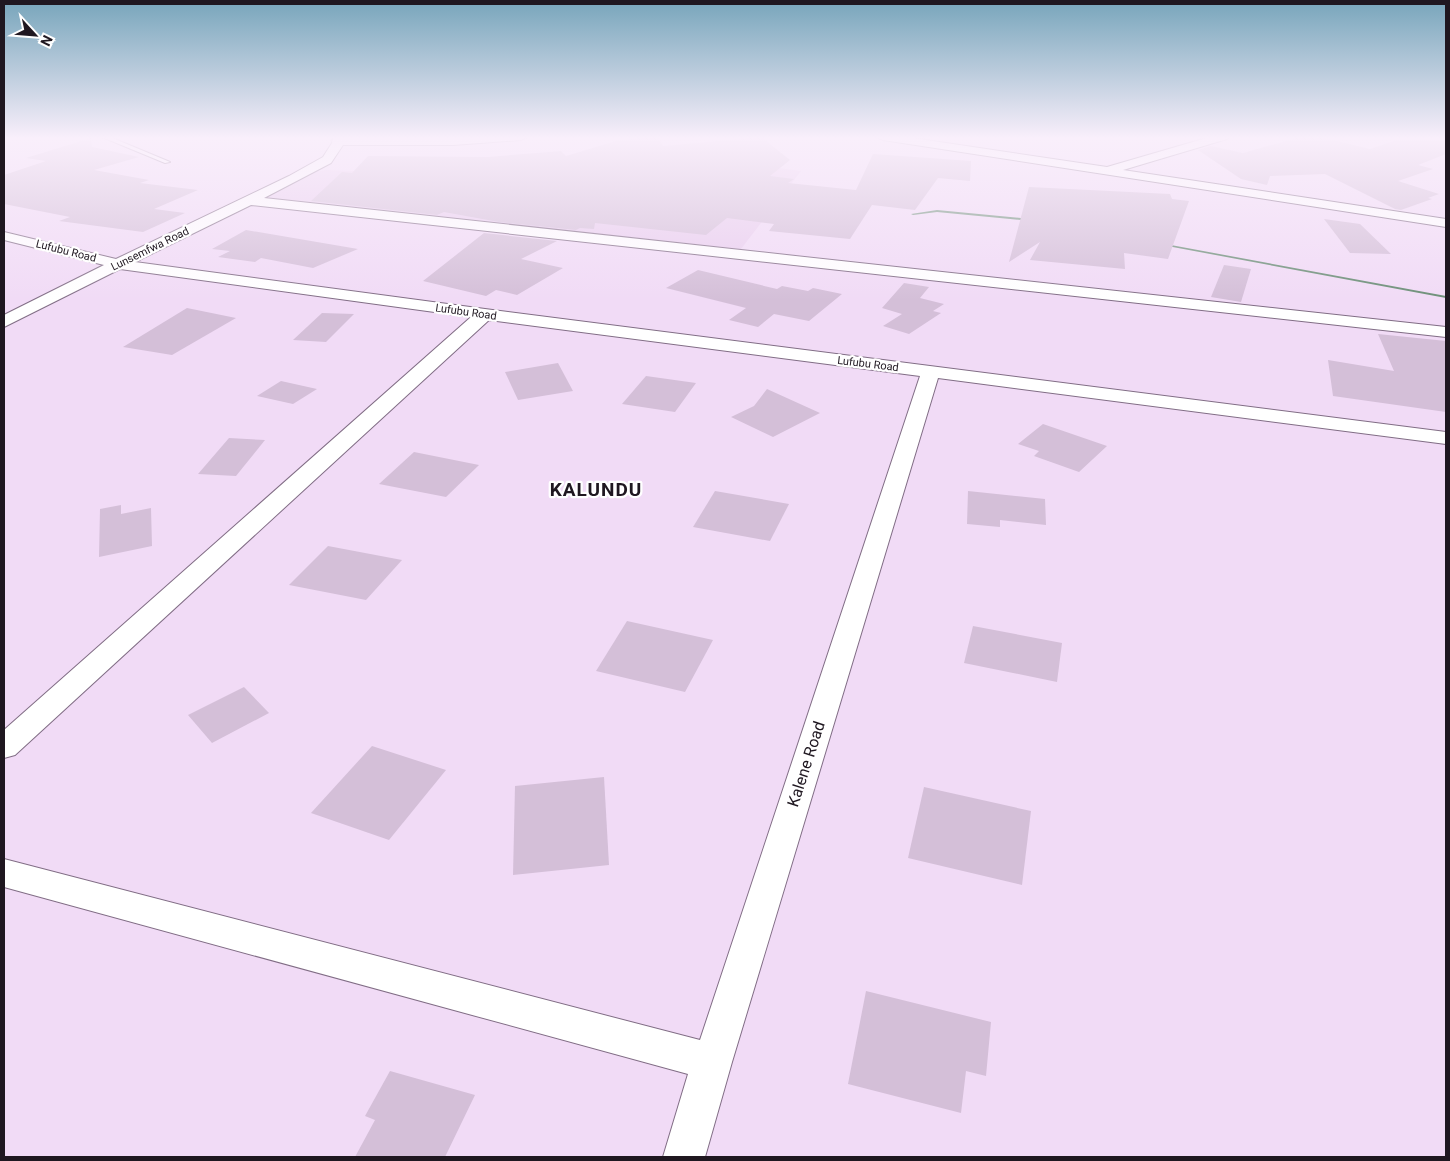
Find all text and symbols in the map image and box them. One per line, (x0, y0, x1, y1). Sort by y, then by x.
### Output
north arrow (10, 10, 60, 60)
text: N (37, 33, 56, 49)
street label: Lunsemfwa Road (109, 225, 191, 273)
street label: Lufubu Road (34, 237, 98, 265)
street label: Lufubu Road (434, 301, 498, 323)
street label: Lufubu Road (837, 354, 899, 374)
district label: KALUNDU (550, 478, 642, 501)
street label: Kalene Road (783, 719, 829, 809)

